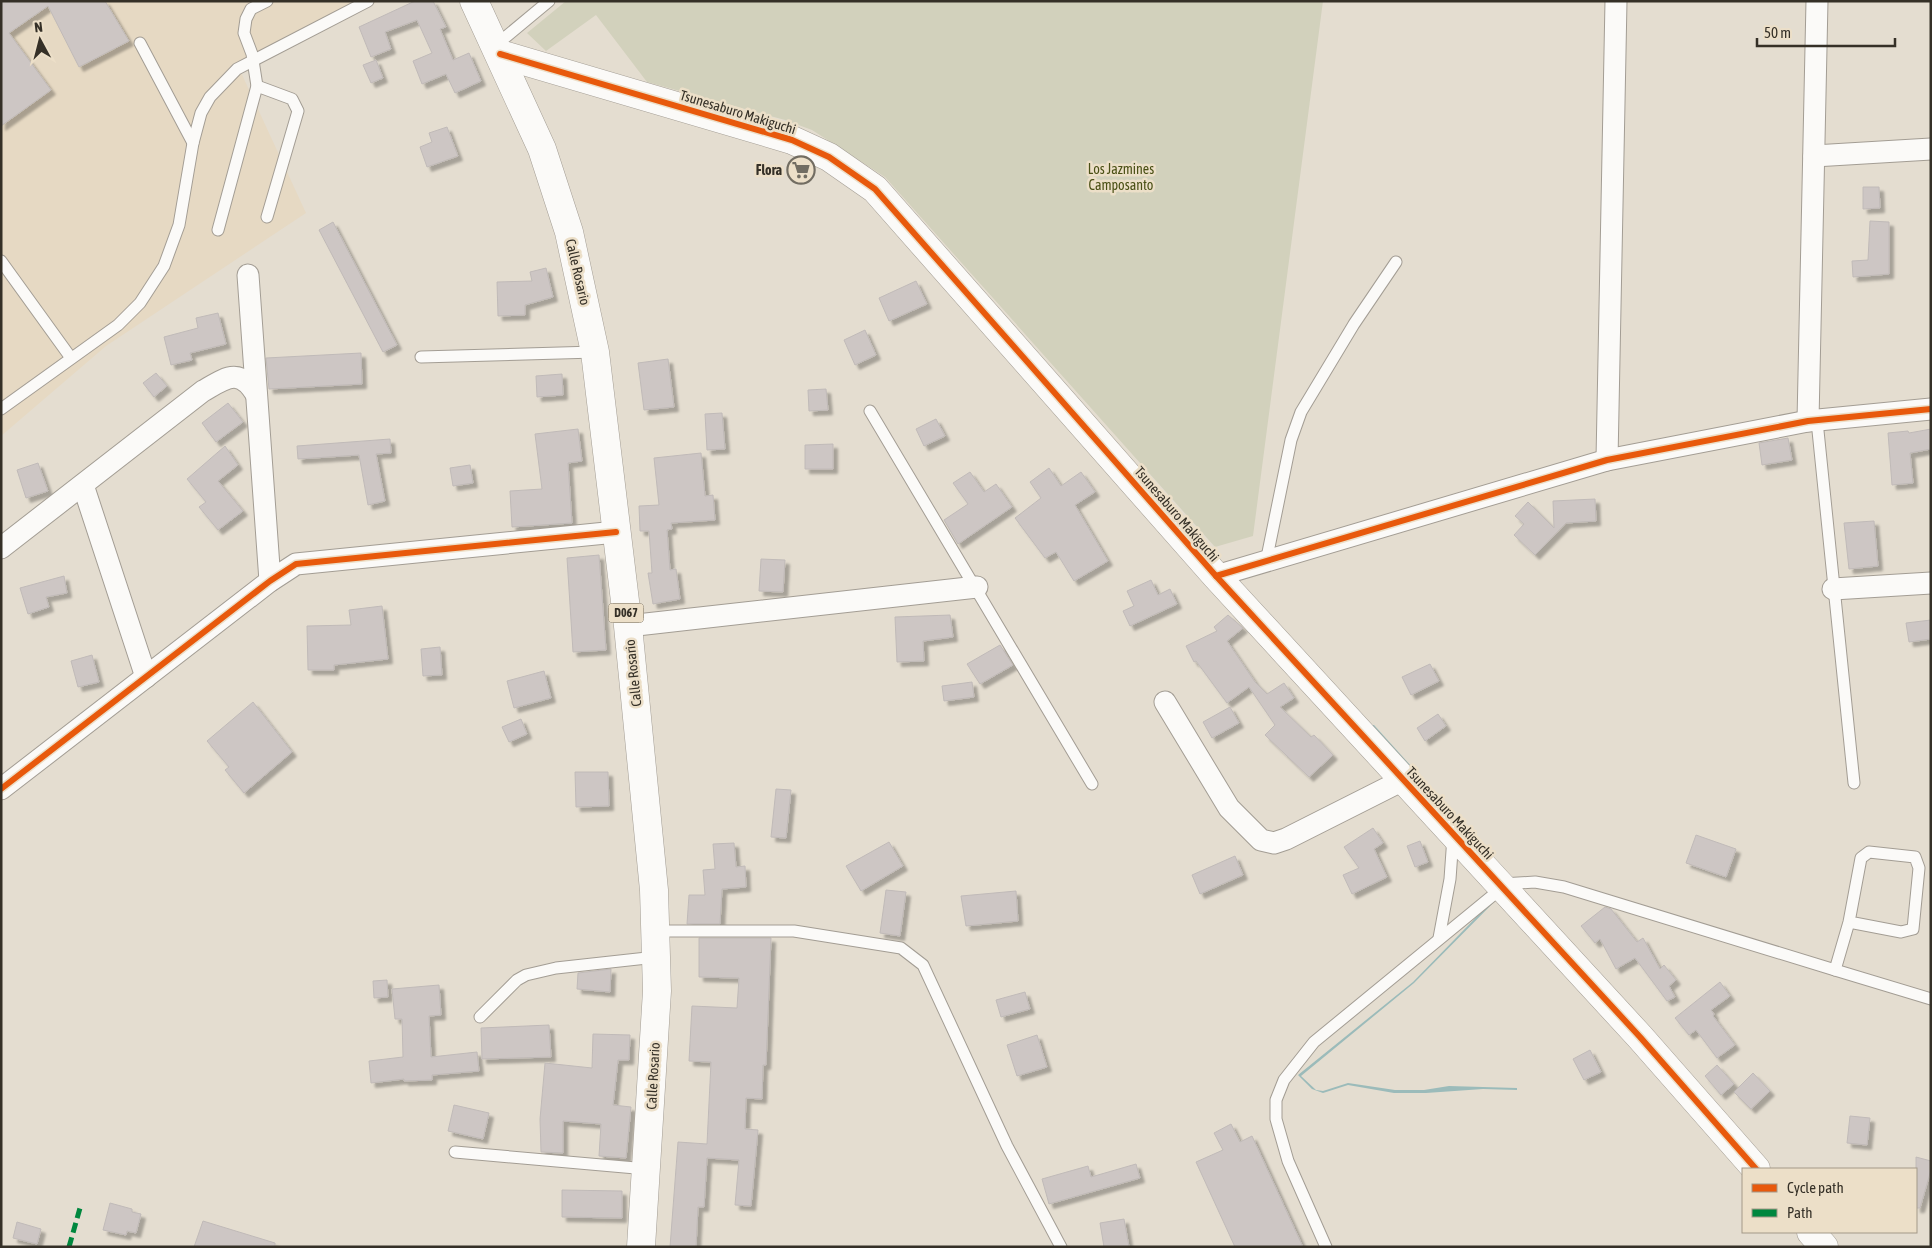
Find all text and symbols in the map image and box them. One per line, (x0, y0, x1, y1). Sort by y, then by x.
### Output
north arrow (15, 15, 65, 65)
scale bar (1757, 15, 1894, 47)
text: N (33, 19, 43, 36)
text: 50 m (1764, 24, 1791, 41)
street label: Tsunesaburo Makiguchi (678, 87, 798, 137)
supermarket icon: Flora (786, 155, 816, 185)
park label: Los Jazmines Camposanto (1088, 161, 1154, 193)
place label: Flora (756, 162, 782, 178)
street label: Calle Rosario (563, 237, 593, 307)
street label: Tsunesaburo Makiguchi (1131, 463, 1223, 565)
road number: D067 (608, 604, 644, 622)
street label: Calle Rosario (622, 639, 644, 707)
street label: Tsunesaburo Makiguchi (1403, 763, 1497, 863)
street label: Calle Rosario (643, 1042, 663, 1110)
legend (1742, 1168, 1917, 1233)
text: Cycle path (1787, 1179, 1844, 1196)
text: Path (1787, 1204, 1813, 1221)

